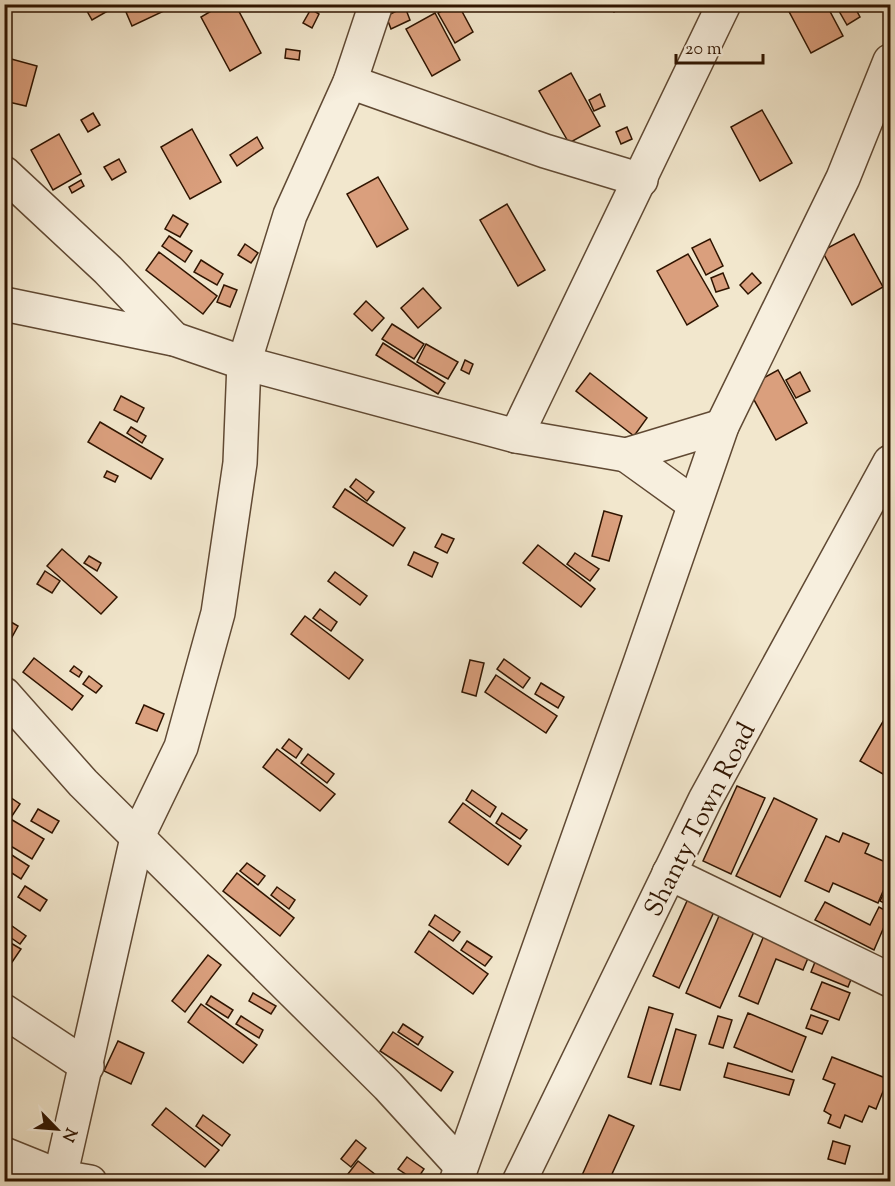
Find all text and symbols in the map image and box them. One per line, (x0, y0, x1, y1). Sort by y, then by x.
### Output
scale bar (676, 27, 763, 65)
text: 20 m (685, 37, 722, 63)
street label: Shanty Town Road (636, 716, 766, 924)
north arrow (27, 1099, 87, 1159)
text: N (55, 1124, 81, 1145)

